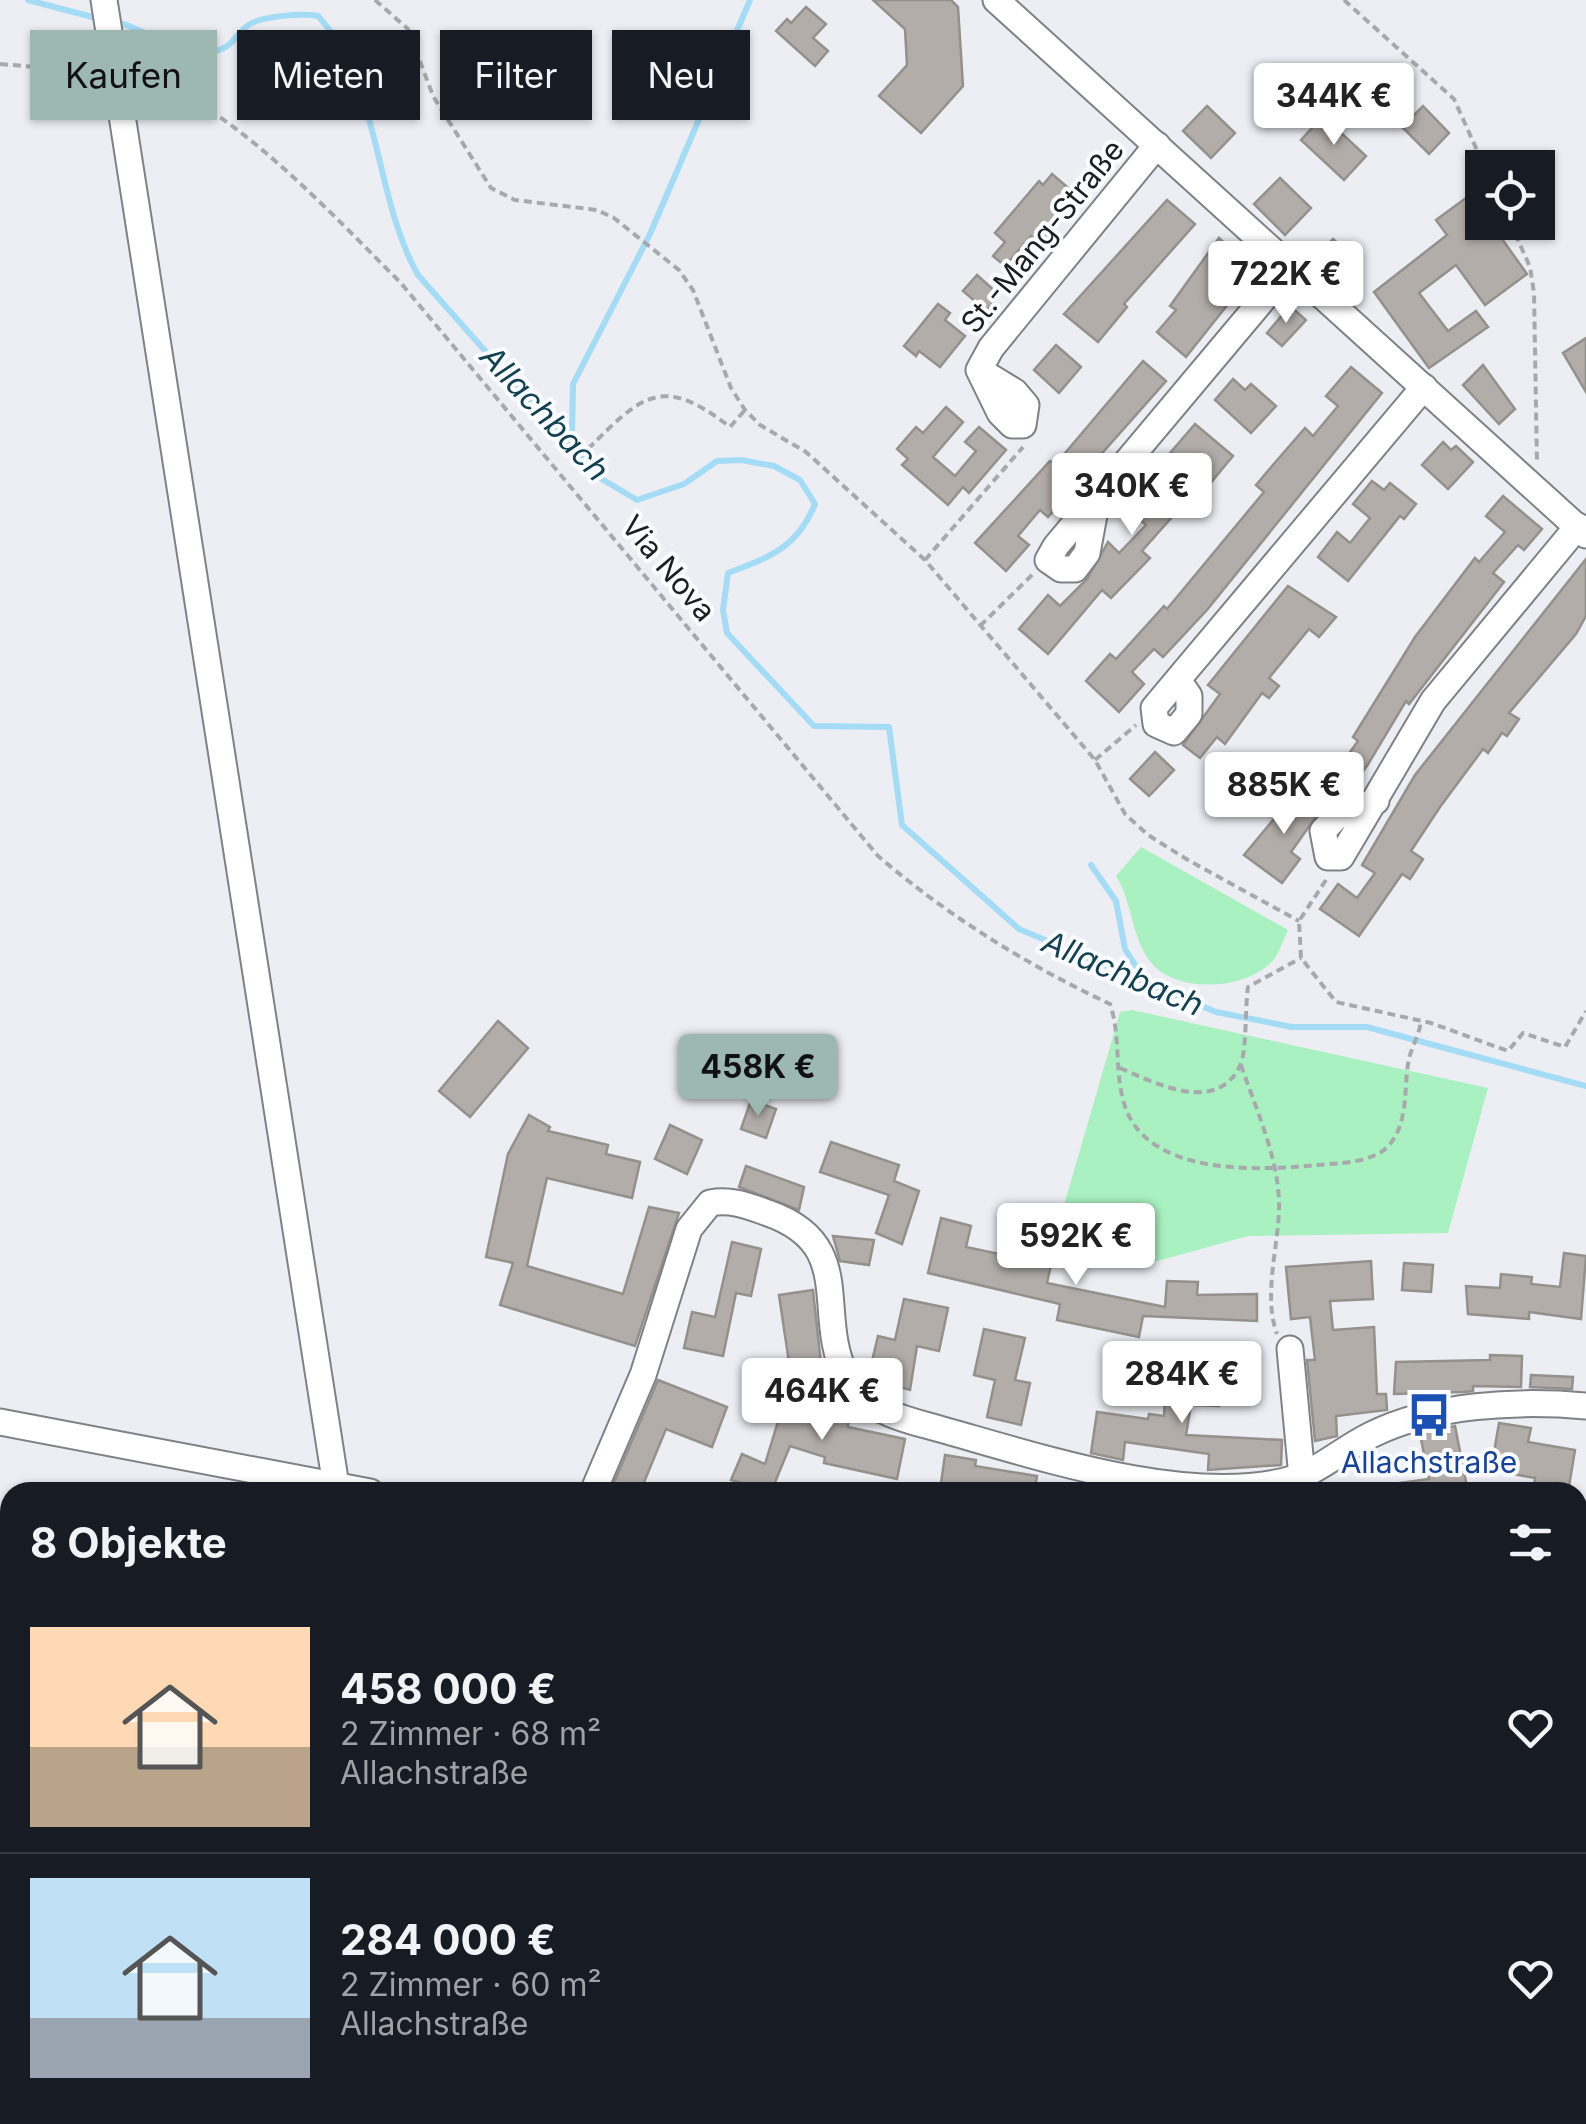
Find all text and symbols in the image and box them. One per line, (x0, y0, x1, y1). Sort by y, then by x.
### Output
chip: Kaufen (30, 30, 217, 120)
chip: Mieten (237, 30, 420, 120)
chip: Filter (440, 30, 592, 120)
chip: Neu (612, 30, 750, 120)
pin: 344K € (1253, 63, 1415, 148)
text: 344K € (1276, 76, 1392, 115)
street label: St.-Mang-Straße (953, 132, 1131, 340)
map controls (1465, 150, 1555, 240)
button: locate (1465, 150, 1555, 240)
pin: 722K € (1205, 241, 1367, 326)
text: 722K € (1230, 254, 1342, 293)
water label: Allachbach (472, 336, 618, 489)
pin: 340K € (1051, 453, 1213, 538)
text: 340K € (1074, 466, 1190, 505)
street label: Via Nova (614, 508, 724, 628)
pin: 885K € (1203, 752, 1365, 837)
text: 885K € (1227, 765, 1341, 804)
water label: Allachbach (1036, 921, 1209, 1024)
pin: 458K € (677, 1034, 839, 1119)
text: 458K € (700, 1047, 816, 1086)
pin: 592K € (995, 1203, 1157, 1288)
text: 592K € (1019, 1216, 1133, 1255)
pin: 284K € (1101, 1341, 1263, 1426)
text: 284K € (1124, 1354, 1240, 1393)
pin: 464K € (741, 1358, 903, 1443)
text: 464K € (764, 1371, 880, 1410)
bus stop icon: Allachstraße (1405, 1391, 1453, 1439)
place label: Allachstraße (1341, 1444, 1517, 1480)
icon: filters (1503, 1515, 1558, 1570)
text: 8 Objekte (30, 1517, 227, 1568)
text: 458 000 € (340, 1663, 556, 1714)
icon: home (110, 1667, 230, 1787)
icon: heart (1503, 1700, 1558, 1755)
text: 2 Zimmer · 68 m² (340, 1714, 601, 1753)
text: Allachstraße (340, 1753, 529, 1792)
text: 284 000 € (340, 1914, 556, 1965)
icon: home (110, 1918, 230, 2038)
icon: heart (1503, 1951, 1558, 2006)
text: 2 Zimmer · 60 m² (340, 1965, 602, 2004)
text: Allachstraße (340, 2004, 529, 2043)

